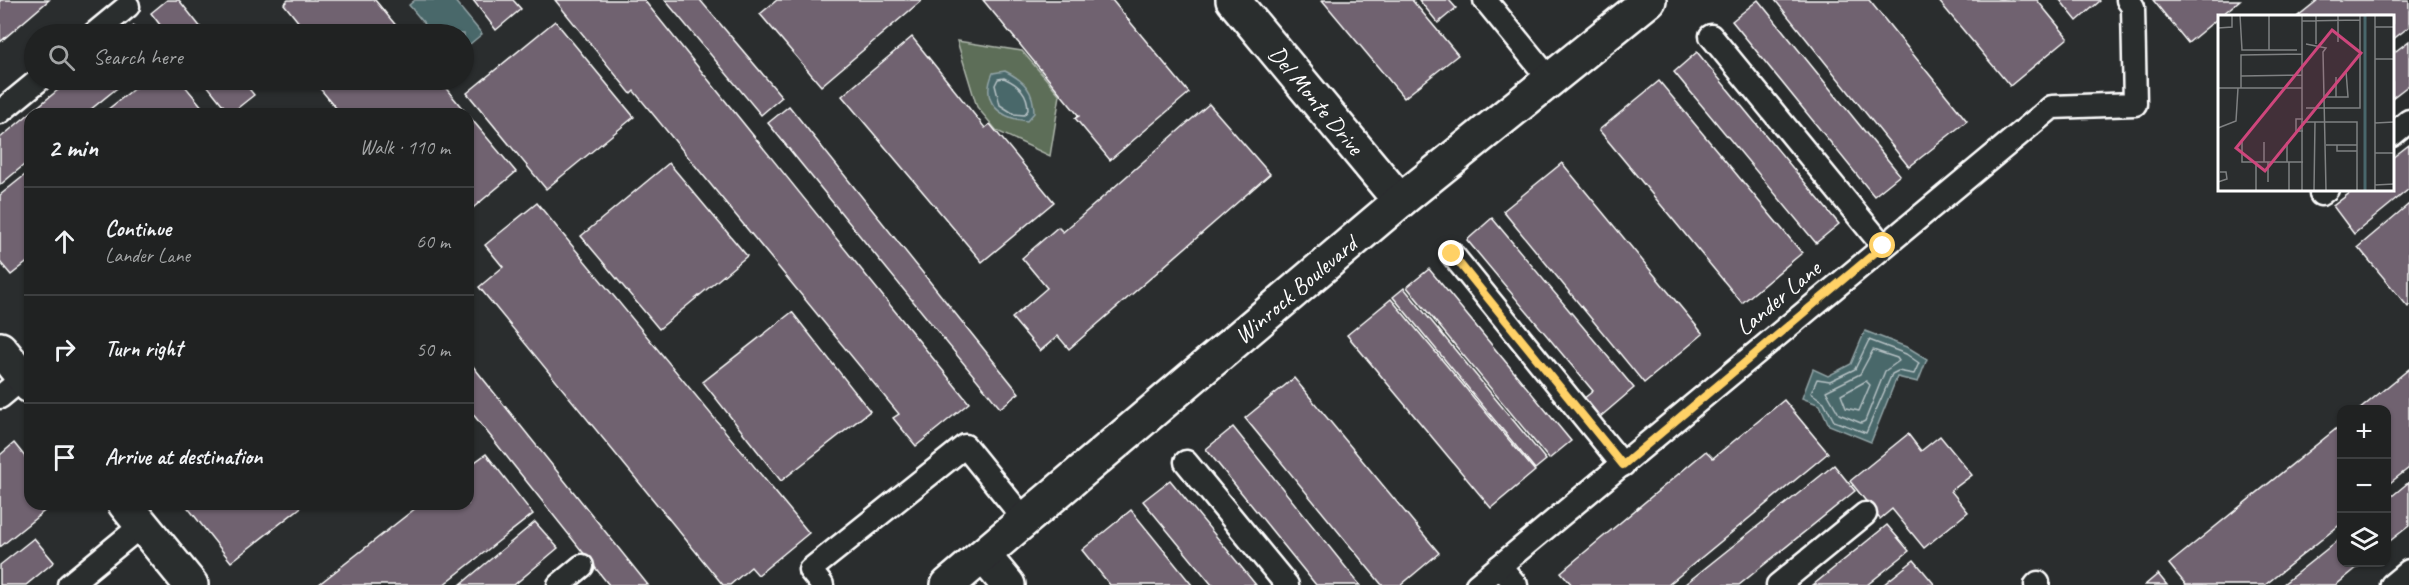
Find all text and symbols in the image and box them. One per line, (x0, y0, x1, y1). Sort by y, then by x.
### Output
inset map (2218, 15, 2394, 190)
search box (24, 24, 474, 90)
street label: Del Monte Drive (1262, 39, 1372, 162)
icon: search (45, 41, 78, 74)
text: Search here (93, 43, 183, 71)
text: 2 min (48, 131, 98, 164)
text: Walk · 110 m (360, 135, 450, 160)
text: Continue (105, 215, 171, 243)
icon: ahead (48, 225, 81, 258)
street label: Winrock Boulevard (1228, 227, 1366, 350)
text: 60 m (416, 229, 450, 254)
route start (1869, 232, 1895, 258)
route end (1438, 240, 1464, 266)
text: Lander Lane (105, 243, 190, 268)
street label: Lander Lane (1729, 252, 1828, 342)
icon: right (48, 333, 81, 366)
text: Turn right (105, 335, 182, 363)
text: 50 m (416, 337, 450, 362)
map controls (2337, 405, 2391, 567)
button: + (2337, 405, 2391, 459)
icon: arrive (48, 441, 81, 474)
text: Arrive at destination (105, 443, 262, 471)
button: − (2337, 459, 2391, 513)
button: layers (2337, 513, 2391, 567)

